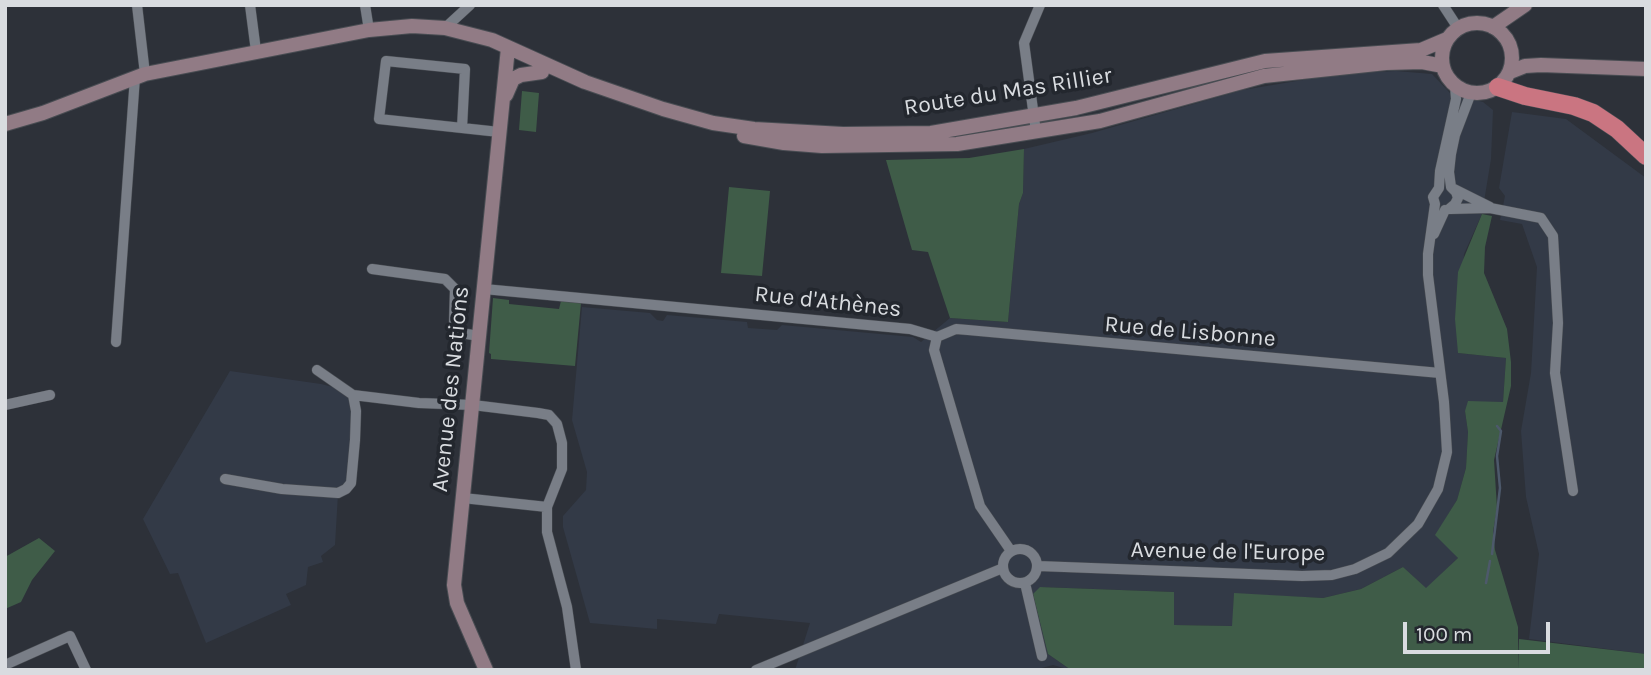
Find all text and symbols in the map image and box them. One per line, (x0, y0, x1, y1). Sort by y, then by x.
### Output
street label: Route du Mas Rillier (902, 62, 1114, 122)
street label: Rue d'Athènes (753, 281, 903, 323)
street label: Avenue des Nations (426, 285, 476, 493)
street label: Rue de Lisbonne (1103, 311, 1277, 353)
street label: Avenue de l'Europe (1130, 537, 1326, 567)
scale bar (1406, 608, 1553, 652)
text: 100 m (1416, 622, 1473, 646)

